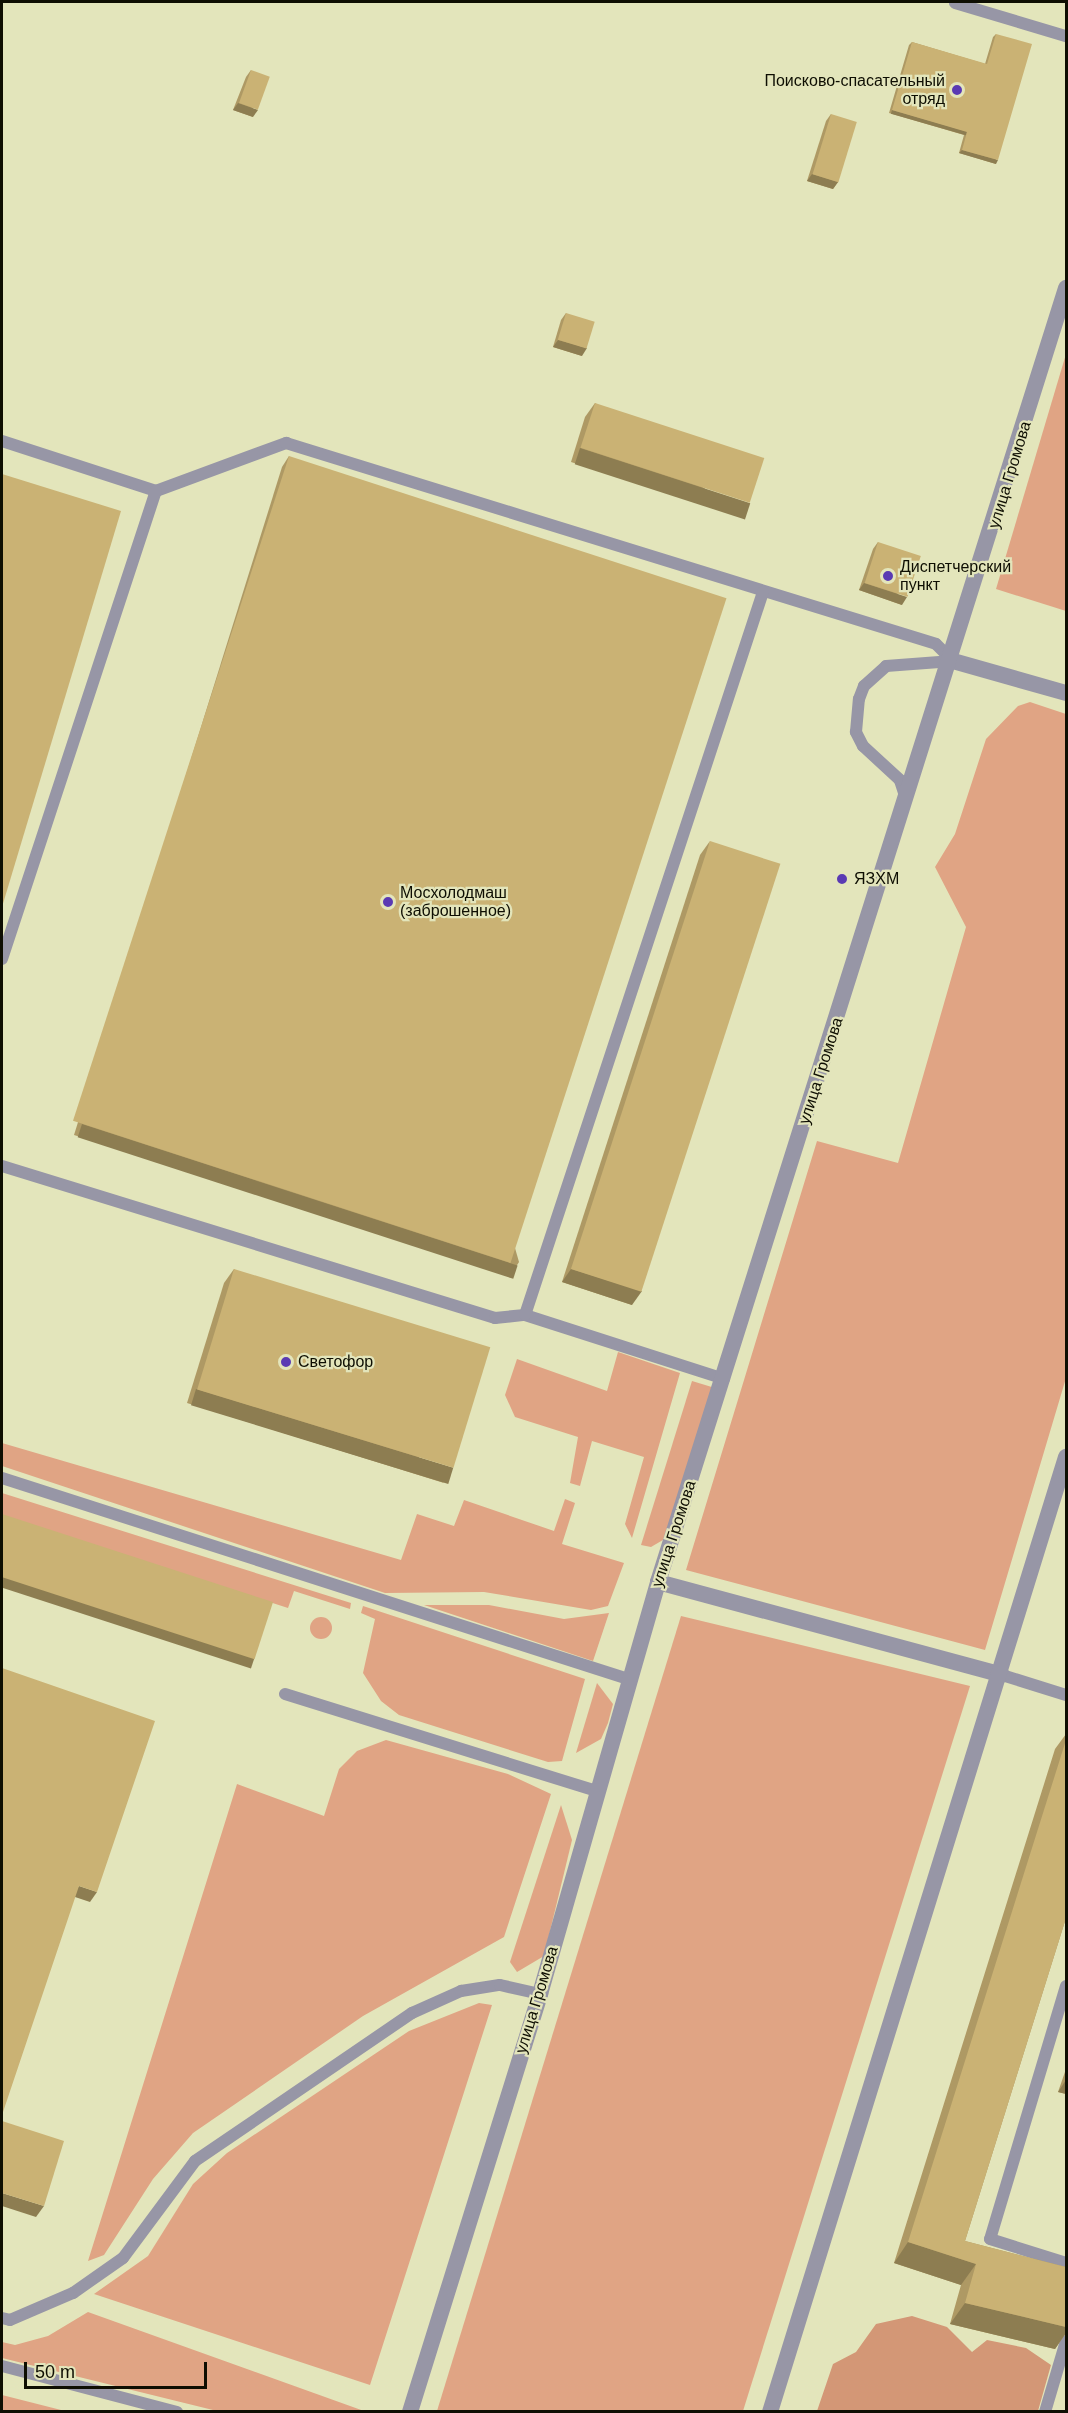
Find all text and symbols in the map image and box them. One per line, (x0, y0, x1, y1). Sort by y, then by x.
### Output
place label: Поисково-спасательный отряд (764, 71, 945, 109)
marker: Поисково-спасательный отряд (950, 83, 964, 97)
street label: улица Громова (985, 419, 1035, 531)
place label: Диспетчерский пункт (900, 557, 1011, 595)
marker: Диспетчерский пункт (881, 569, 895, 583)
place label: ЯЗХМ (854, 869, 899, 889)
marker: ЯЗХМ (835, 872, 849, 886)
place label: Мосхолодмаш (заброшенное) (400, 883, 511, 921)
marker: Мосхолодмаш (заброшенное) (381, 895, 395, 909)
street label: улица Громова (795, 1015, 847, 1127)
place label: Светофор (298, 1352, 373, 1372)
marker: Светофор (279, 1355, 293, 1369)
street label: улица Громова (648, 1478, 700, 1590)
street label: улица Громова (512, 1944, 562, 2056)
scale bar (27, 2350, 210, 2388)
text: 50 m (35, 2362, 75, 2382)

